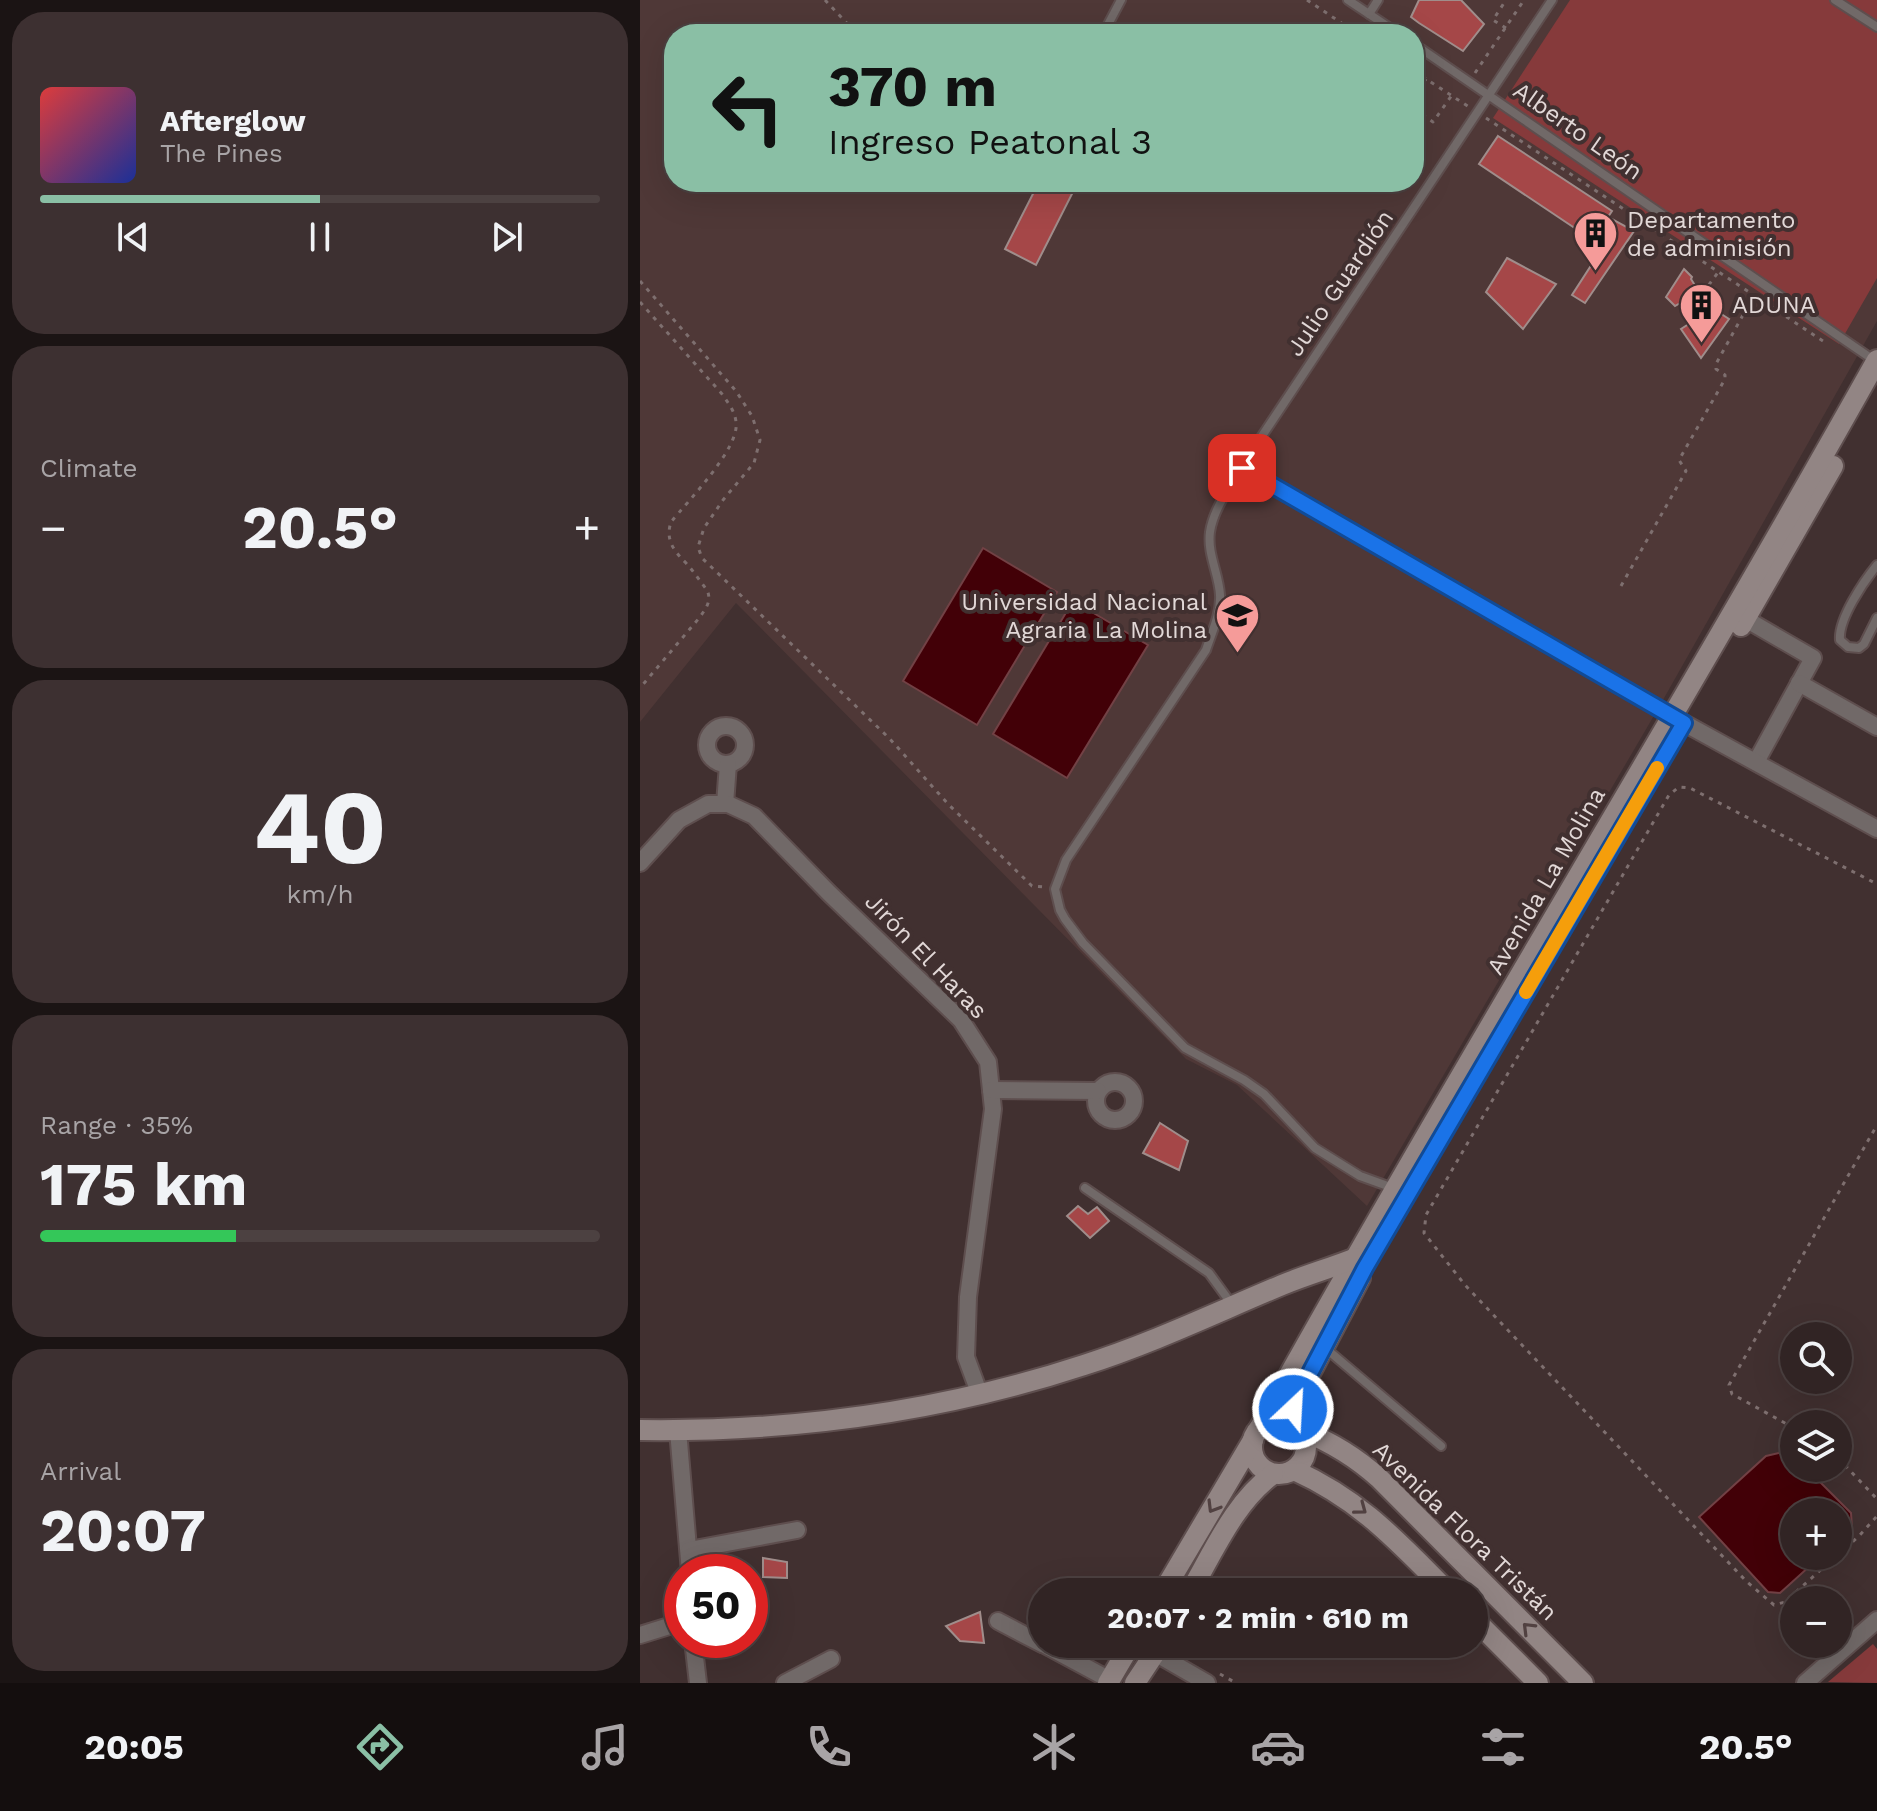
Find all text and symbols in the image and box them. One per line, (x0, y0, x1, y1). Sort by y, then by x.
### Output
text: 370 m (828, 54, 997, 120)
icon: left (696, 56, 800, 160)
street label: Alberto León (1508, 76, 1648, 186)
text: Afterglow (160, 103, 306, 138)
text: Ingreso Peatonal 3 (828, 121, 1152, 163)
text: The Pines (160, 138, 283, 168)
street label: Julio Guardión (1281, 205, 1399, 361)
place label: Departamento de adminisión (1627, 206, 1795, 262)
building icon: Departamento de adminisión (1572, 210, 1620, 273)
icon: previous (111, 215, 155, 259)
icon: pause (298, 215, 342, 259)
icon: next (485, 215, 529, 259)
building icon: ADUNA (1677, 281, 1725, 344)
place label: ADUNA (1732, 291, 1816, 319)
pin (1208, 434, 1276, 502)
icon: arrive (1220, 446, 1264, 490)
text: Climate (40, 453, 138, 483)
text: 20.5° (242, 492, 398, 563)
text: − (40, 502, 67, 554)
text: + (573, 502, 600, 554)
place label: Universidad Nacional Agraria La Molina (961, 588, 1208, 644)
school or university icon: Universidad Nacional Agraria La Molina (1214, 592, 1262, 655)
text: 40 (253, 766, 387, 888)
street label: Avenida La Molina (1481, 782, 1611, 980)
text: km/h (287, 879, 353, 909)
street label: Jirón El Haras (859, 887, 993, 1025)
text: Range · 35% (40, 1110, 193, 1140)
text: 175 km (40, 1149, 248, 1220)
map controls (1780, 1322, 1852, 1658)
button: search (1780, 1322, 1852, 1394)
position arrow (1251, 1367, 1335, 1451)
button: layers (1780, 1410, 1852, 1482)
street label: Avenida Flora Tristán (1367, 1436, 1563, 1626)
text: Arrival (40, 1456, 121, 1486)
text: 20:07 (40, 1495, 206, 1566)
one-way arrow (1207, 1498, 1223, 1513)
button: + (1780, 1498, 1852, 1570)
one-way arrow (1352, 1500, 1367, 1514)
speed limit sign: 50 (664, 1554, 768, 1658)
button: − (1780, 1586, 1852, 1658)
text: 20:07 · 2 min · 610 m (1107, 1600, 1409, 1635)
one-way arrow (1523, 1623, 1537, 1637)
icon: directions (352, 1719, 408, 1775)
icon: music (577, 1719, 633, 1775)
icon: phone (801, 1719, 857, 1775)
icon: climate (1026, 1719, 1082, 1775)
icon: car (1250, 1719, 1306, 1775)
icon: filters (1475, 1719, 1531, 1775)
text: 20:05 (84, 1726, 184, 1768)
text: 20.5° (1699, 1726, 1793, 1768)

